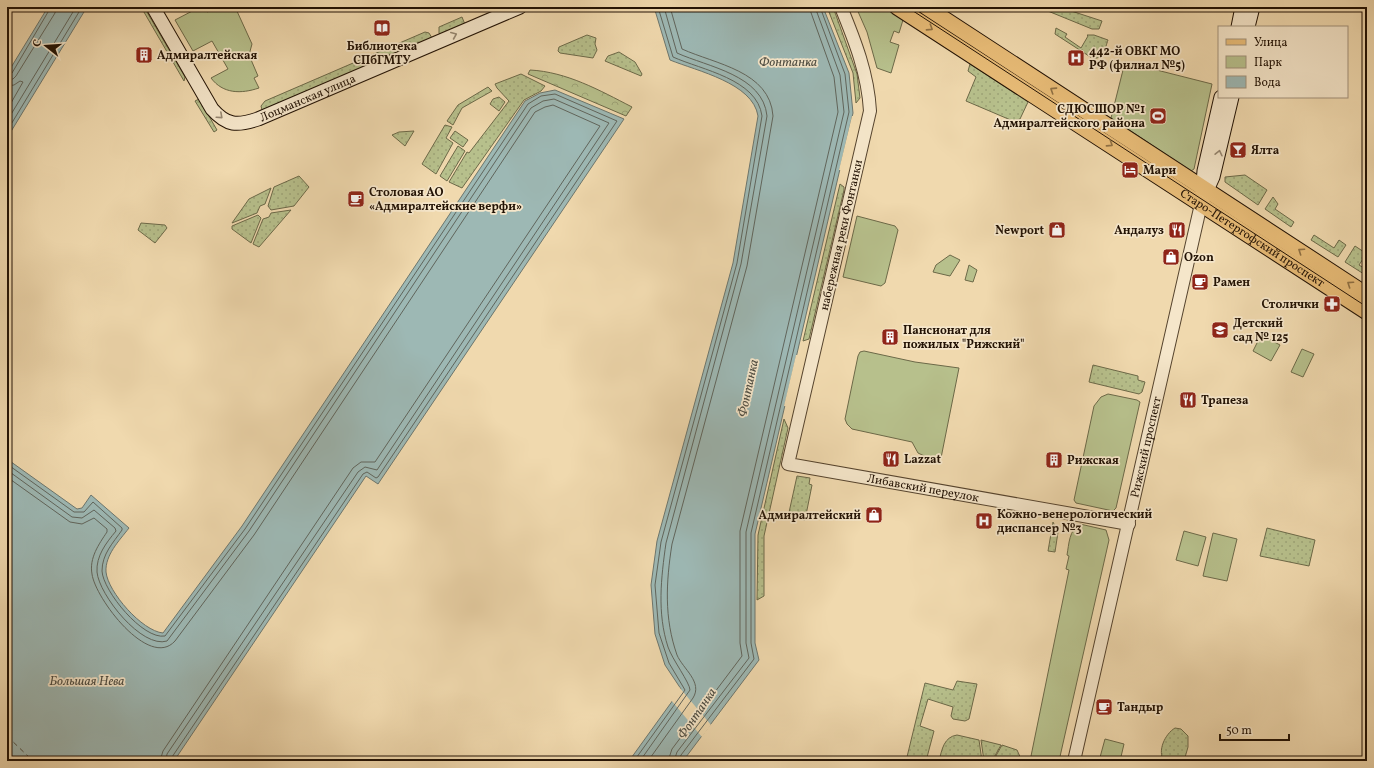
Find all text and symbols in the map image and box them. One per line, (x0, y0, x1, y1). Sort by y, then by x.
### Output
library icon: Библиотека СПбГМТУ (372, 18, 392, 38)
one-way arrow (926, 23, 933, 31)
north arrow (26, 26, 66, 66)
legend (1218, 26, 1348, 98)
one-way arrow (450, 32, 458, 40)
text: Улица (1254, 35, 1287, 51)
text: С (30, 38, 46, 49)
place label: Библиотека СПбГМТУ (347, 39, 418, 69)
place label: 442-й ОВКГ МО РФ (филиал №5) (1089, 44, 1185, 74)
building icon: Адмиралтейская (134, 45, 154, 65)
place label: Адмиралтейская (157, 48, 257, 64)
hospital icon: 442-й ОВКГ МО РФ (филиал №5) (1066, 48, 1086, 68)
water label: Фонтанка (759, 54, 817, 72)
text: Парк (1254, 55, 1282, 71)
street label: Лоцманская улица (257, 71, 358, 126)
text: Вода (1254, 75, 1281, 91)
one-way arrow (1050, 87, 1057, 94)
place label: СДЮСШОР №1 Адмиралтейского района (994, 102, 1145, 132)
sports icon: СДЮСШОР №1 Адмиралтейского района (1148, 106, 1168, 126)
one-way arrow (215, 112, 222, 119)
one-way arrow (1106, 139, 1113, 147)
bar icon: Ялта (1228, 140, 1248, 160)
place label: Ялта (1251, 143, 1280, 159)
one-way arrow (1214, 150, 1222, 156)
street label: набережная реки Фонтанки (817, 158, 867, 312)
hotel icon: Мари (1120, 160, 1140, 180)
place label: Мари (1143, 163, 1176, 179)
place label: Столовая АО «Адмиралтейские верфи» (369, 185, 522, 215)
street label: Старо-Петергофский проспект (1177, 186, 1328, 292)
cafe icon: Столовая АО «Адмиралтейские верфи» (346, 189, 366, 209)
shop icon: Newport (1047, 220, 1067, 240)
restaurant icon: Андалуз (1167, 220, 1187, 240)
place label: Newport (995, 223, 1044, 239)
place label: Андалуз (1114, 223, 1164, 239)
shop icon: Ozon (1161, 247, 1181, 267)
one-way arrow (1298, 248, 1305, 256)
place label: Ozon (1184, 250, 1214, 266)
cafe icon: Рамен (1190, 272, 1210, 292)
place label: Рамен (1213, 275, 1250, 291)
one-way arrow (1347, 281, 1354, 289)
pharmacy icon: Столички (1322, 294, 1342, 314)
place label: Столички (1262, 297, 1319, 313)
place label: Детский сад № 125 (1233, 316, 1288, 346)
school or university icon: Детский сад № 125 (1210, 320, 1230, 340)
place label: Пансионат для пожилых "Рижский" (903, 323, 1024, 353)
building icon: Пансионат для пожилых "Рижский" (880, 327, 900, 347)
water label: Фонтанка (734, 358, 764, 419)
restaurant icon: Трапеза (1178, 390, 1198, 410)
place label: Трапеза (1201, 393, 1249, 409)
street label: Рижский проспект (1127, 395, 1166, 499)
restaurant icon: Lazzat (881, 449, 901, 469)
building icon: Рижская (1044, 450, 1064, 470)
place label: Lazzat (904, 452, 941, 468)
place label: Рижская (1067, 453, 1119, 469)
street label: Либавский переулок (866, 471, 981, 507)
shop icon: Адмиралтейский (864, 505, 884, 525)
place label: Кожно-венерологический диспансер №3 (997, 507, 1153, 537)
place label: Адмиралтейский (759, 508, 861, 524)
hospital icon: Кожно-венерологический диспансер №3 (974, 511, 994, 531)
water label: Большая Нева (49, 673, 125, 691)
water label: Фонтанка (674, 685, 721, 743)
cafe icon: Тандыр (1094, 697, 1114, 717)
place label: Тандыр (1117, 700, 1164, 716)
scale bar (1220, 716, 1289, 742)
text: 50 m (1226, 723, 1252, 739)

